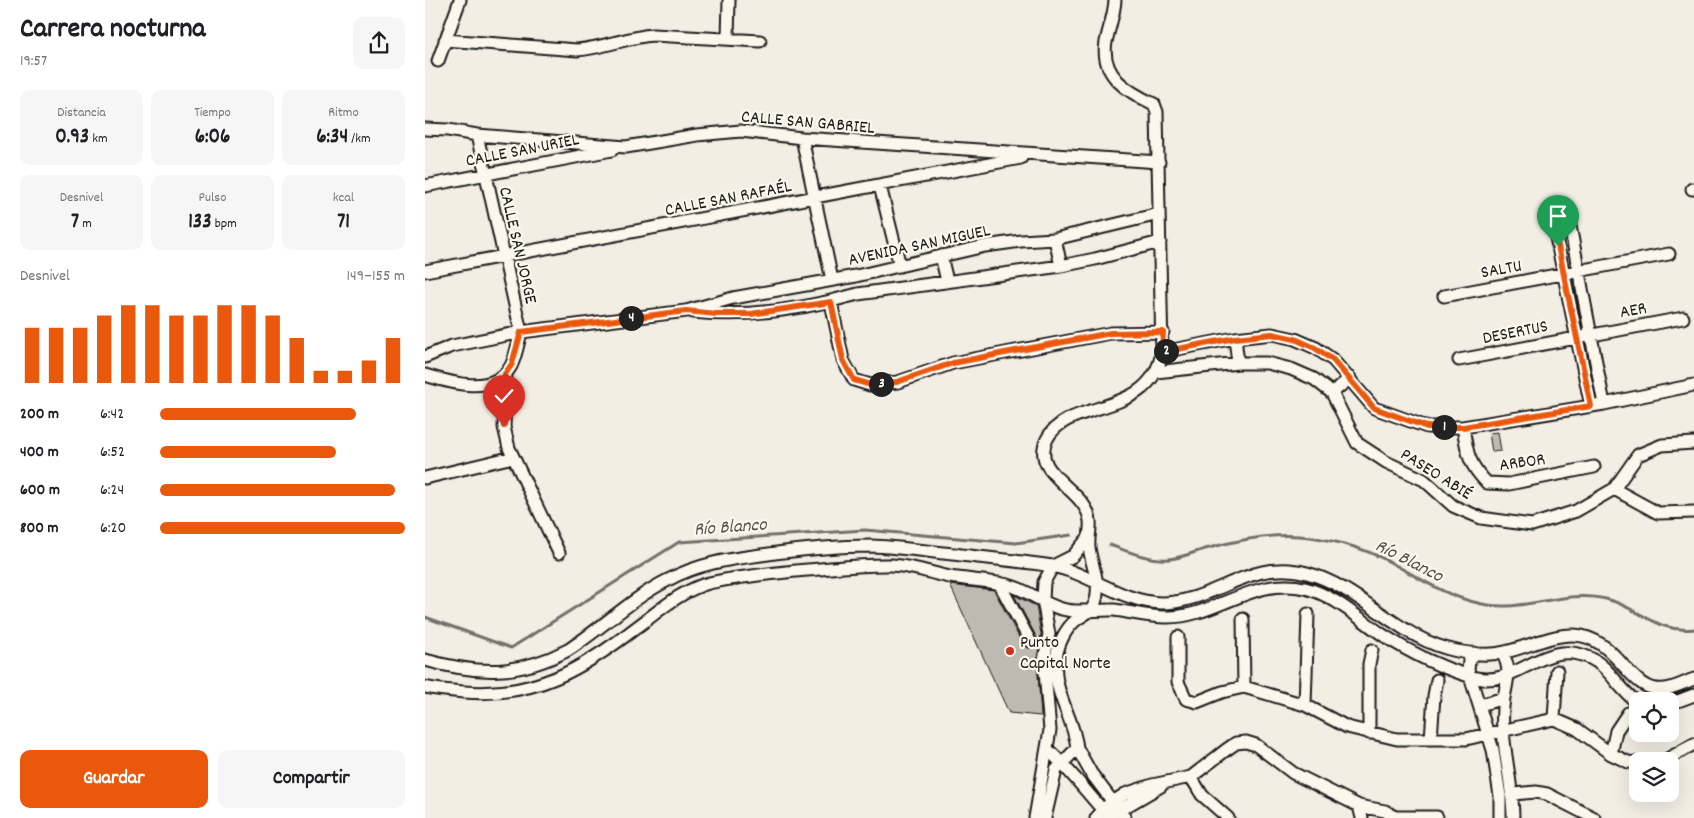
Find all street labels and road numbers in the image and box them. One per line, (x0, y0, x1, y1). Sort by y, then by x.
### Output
street label: CALLE SAN GABRIEL (740, 105, 876, 142)
street label: CALLE SAN URIEL (464, 128, 582, 175)
street label: CALLE SAN RAFAÉL (663, 175, 795, 224)
street label: CALLE SAN JORGE (491, 185, 542, 307)
street label: AVENIDA SAN MIGUEL (846, 219, 993, 274)
street label: SALTU (1479, 255, 1524, 286)
street label: AER (1618, 297, 1649, 326)
street label: DESERTUS (1481, 315, 1550, 352)
street label: PASEO ABIÉ (1395, 443, 1477, 507)
street label: ARBOR (1498, 448, 1547, 479)

